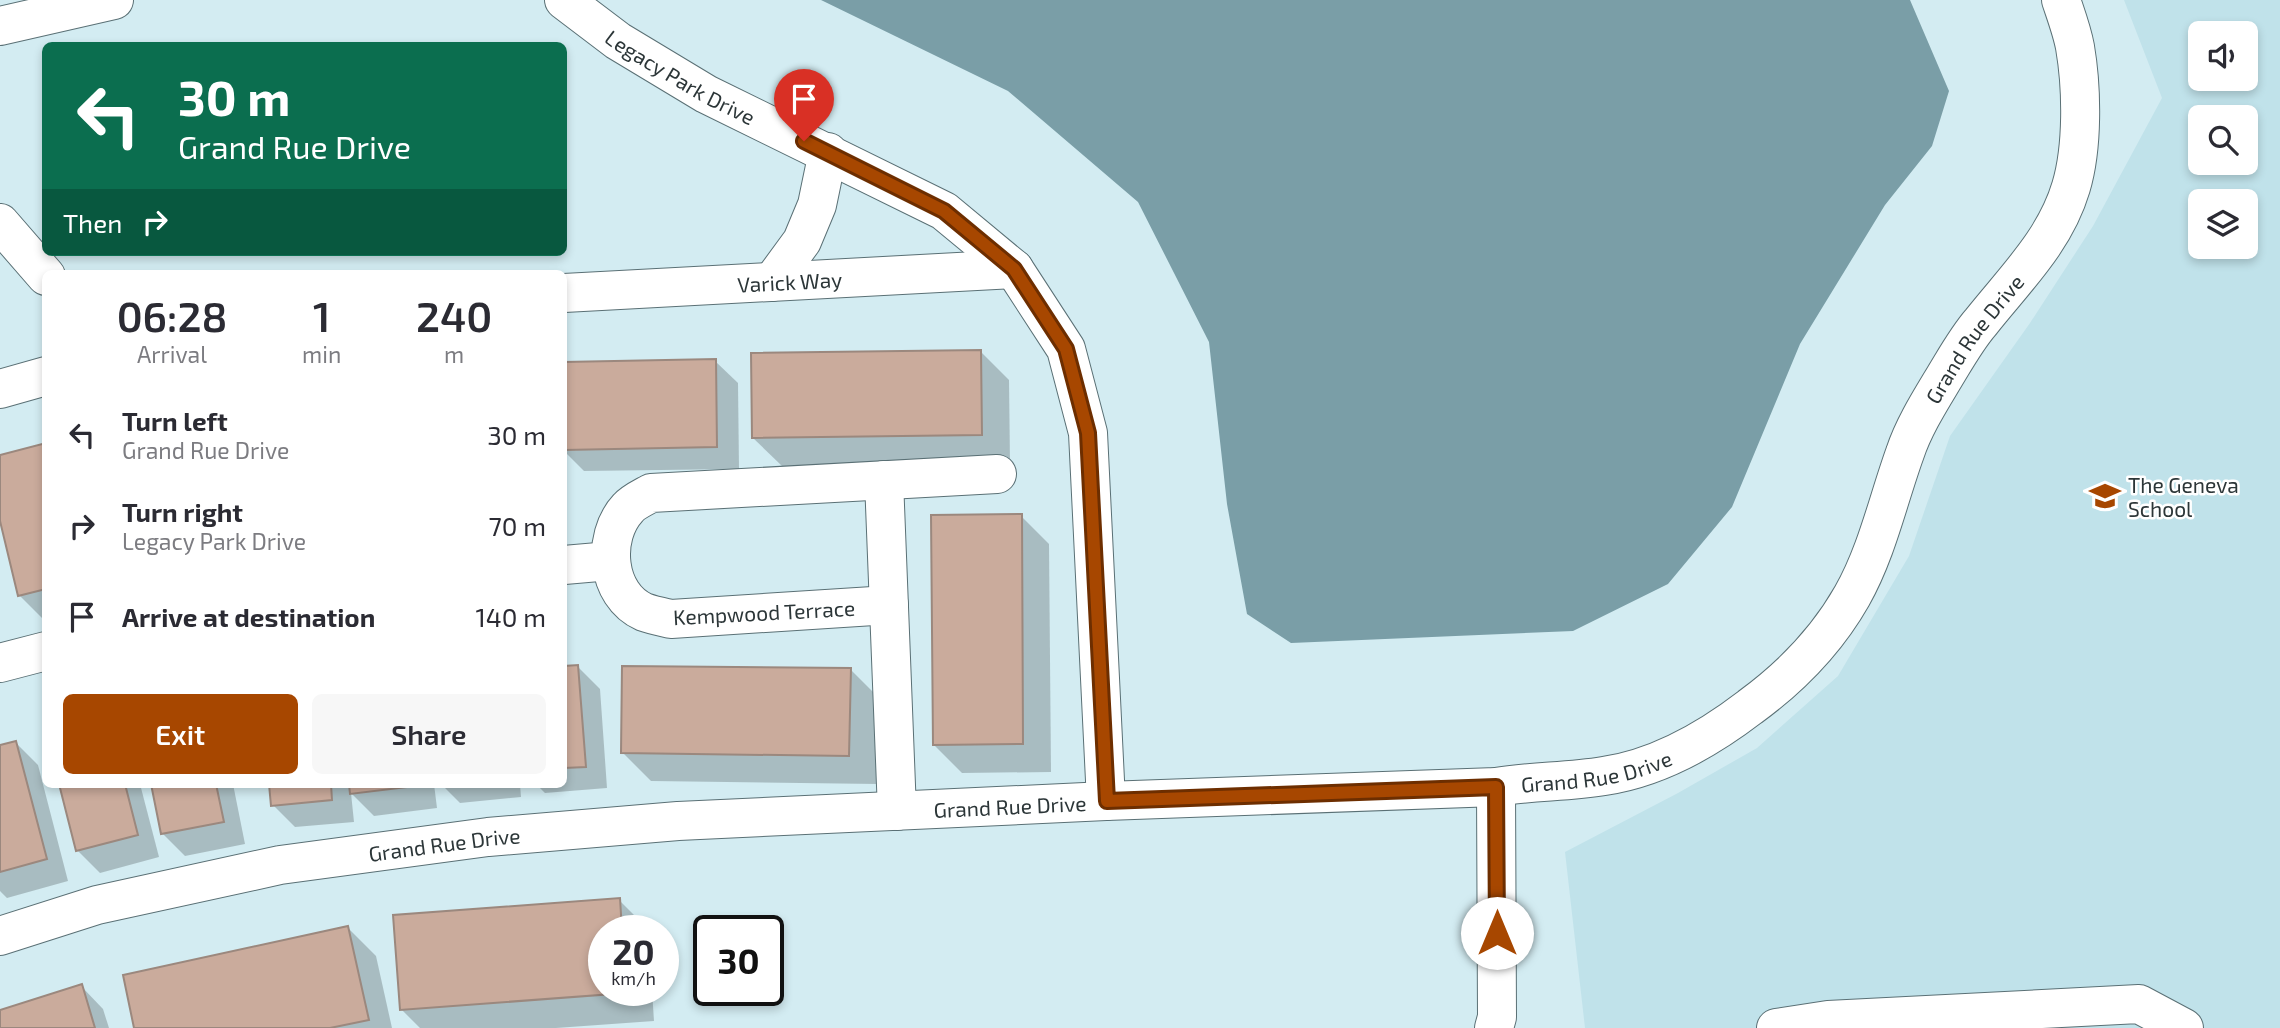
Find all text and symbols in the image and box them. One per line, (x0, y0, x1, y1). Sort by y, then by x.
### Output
map controls (2188, 21, 2258, 259)
button: sound (2188, 21, 2258, 91)
street label: Legacy Park Drive (601, 24, 760, 129)
text: 30 m (178, 67, 290, 126)
pin (774, 69, 834, 141)
icon: left (63, 70, 154, 161)
icon: arrive (785, 80, 823, 118)
button: search (2188, 105, 2258, 175)
text: Grand Rue Drive (178, 127, 411, 165)
button: layers (2188, 189, 2258, 259)
icon: right (136, 203, 174, 241)
text: Then (63, 207, 122, 238)
street label: Varick Way (737, 266, 843, 296)
street label: Grand Rue Drive (1919, 269, 2028, 407)
text: 06:28 (117, 290, 227, 340)
text: 1 (313, 290, 330, 340)
text: 240 (416, 290, 492, 340)
text: Arrival (137, 340, 207, 368)
text: min (302, 340, 341, 368)
text: m (444, 340, 464, 368)
text: Turn left (122, 405, 228, 436)
icon: left (63, 416, 101, 454)
text: 30 m (487, 419, 546, 450)
text: Grand Rue Drive (122, 436, 289, 464)
place label: The Geneva School (2128, 472, 2239, 521)
school or university icon: The Geneva School (2088, 479, 2122, 513)
text: Turn right (122, 496, 243, 527)
icon: right (63, 507, 101, 545)
text: 70 m (488, 510, 546, 541)
text: Legacy Park Drive (122, 527, 306, 555)
street label: Kempwood Terrace (672, 595, 856, 629)
icon: arrive (63, 598, 101, 636)
text: Arrive at destination (122, 601, 375, 632)
text: 140 m (475, 601, 546, 632)
button: Exit (63, 694, 298, 774)
button: Share (312, 694, 546, 774)
street label: Grand Rue Drive (1520, 745, 1675, 796)
street label: Grand Rue Drive (933, 789, 1087, 822)
street label: Grand Rue Drive (367, 822, 521, 865)
position arrow (1460, 896, 1534, 970)
speed limit sign: 30 (693, 915, 784, 1006)
text: 20 (612, 930, 655, 972)
text: km/h (611, 967, 656, 989)

